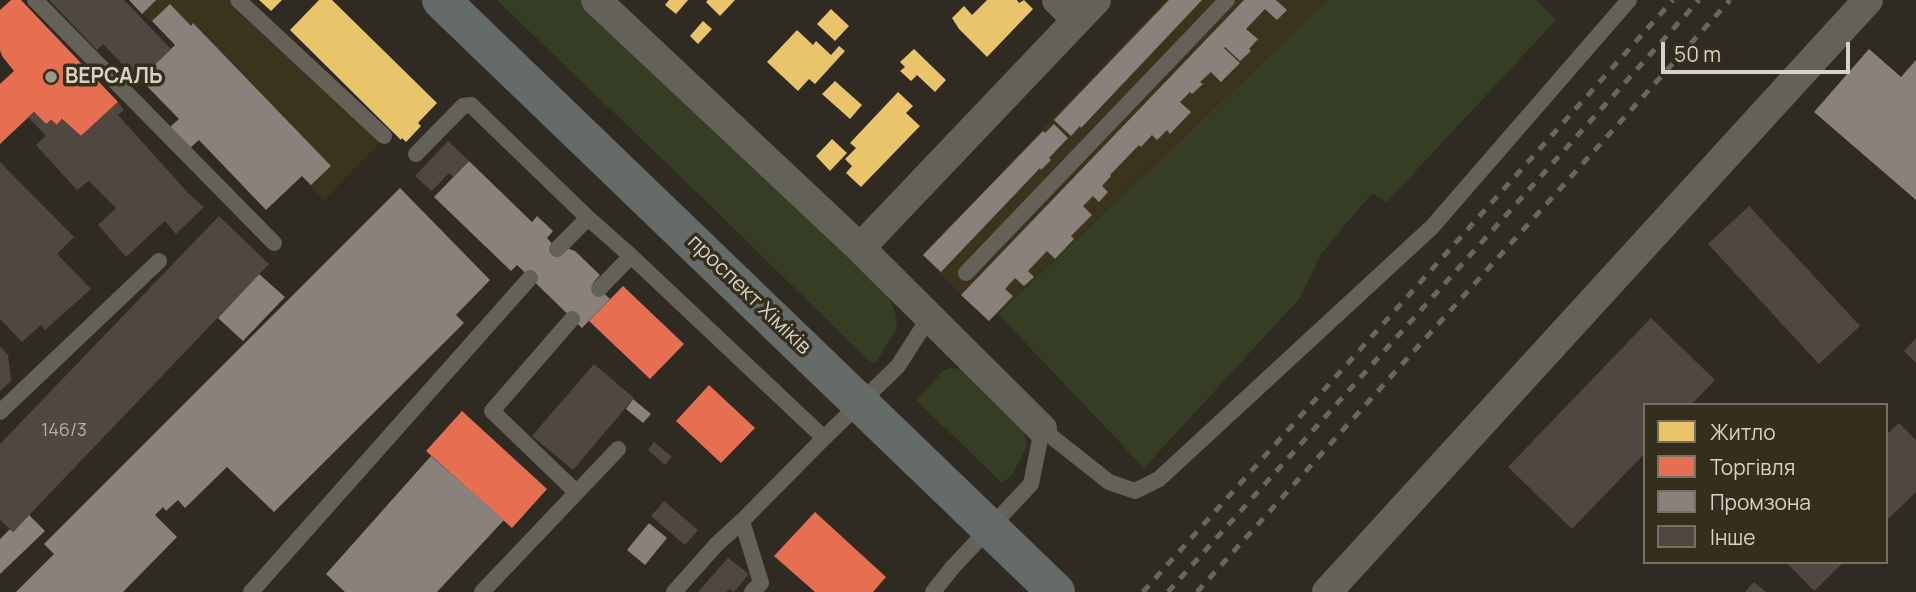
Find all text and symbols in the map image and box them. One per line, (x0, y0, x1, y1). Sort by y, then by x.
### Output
scale bar (1664, 28, 1853, 72)
text: 50 m (1674, 40, 1721, 68)
place label: ВЕРСАЛЬ (65, 64, 163, 90)
marker: ВЕРСАЛЬ (43, 69, 59, 85)
street label: проспект Хіміків (682, 230, 816, 360)
legend (1643, 403, 1888, 564)
text: Житло (1710, 418, 1776, 446)
house number: 146/3 (41, 420, 87, 442)
text: Торгівля (1710, 453, 1795, 481)
text: Промзона (1710, 488, 1811, 516)
text: Інше (1710, 523, 1756, 551)

